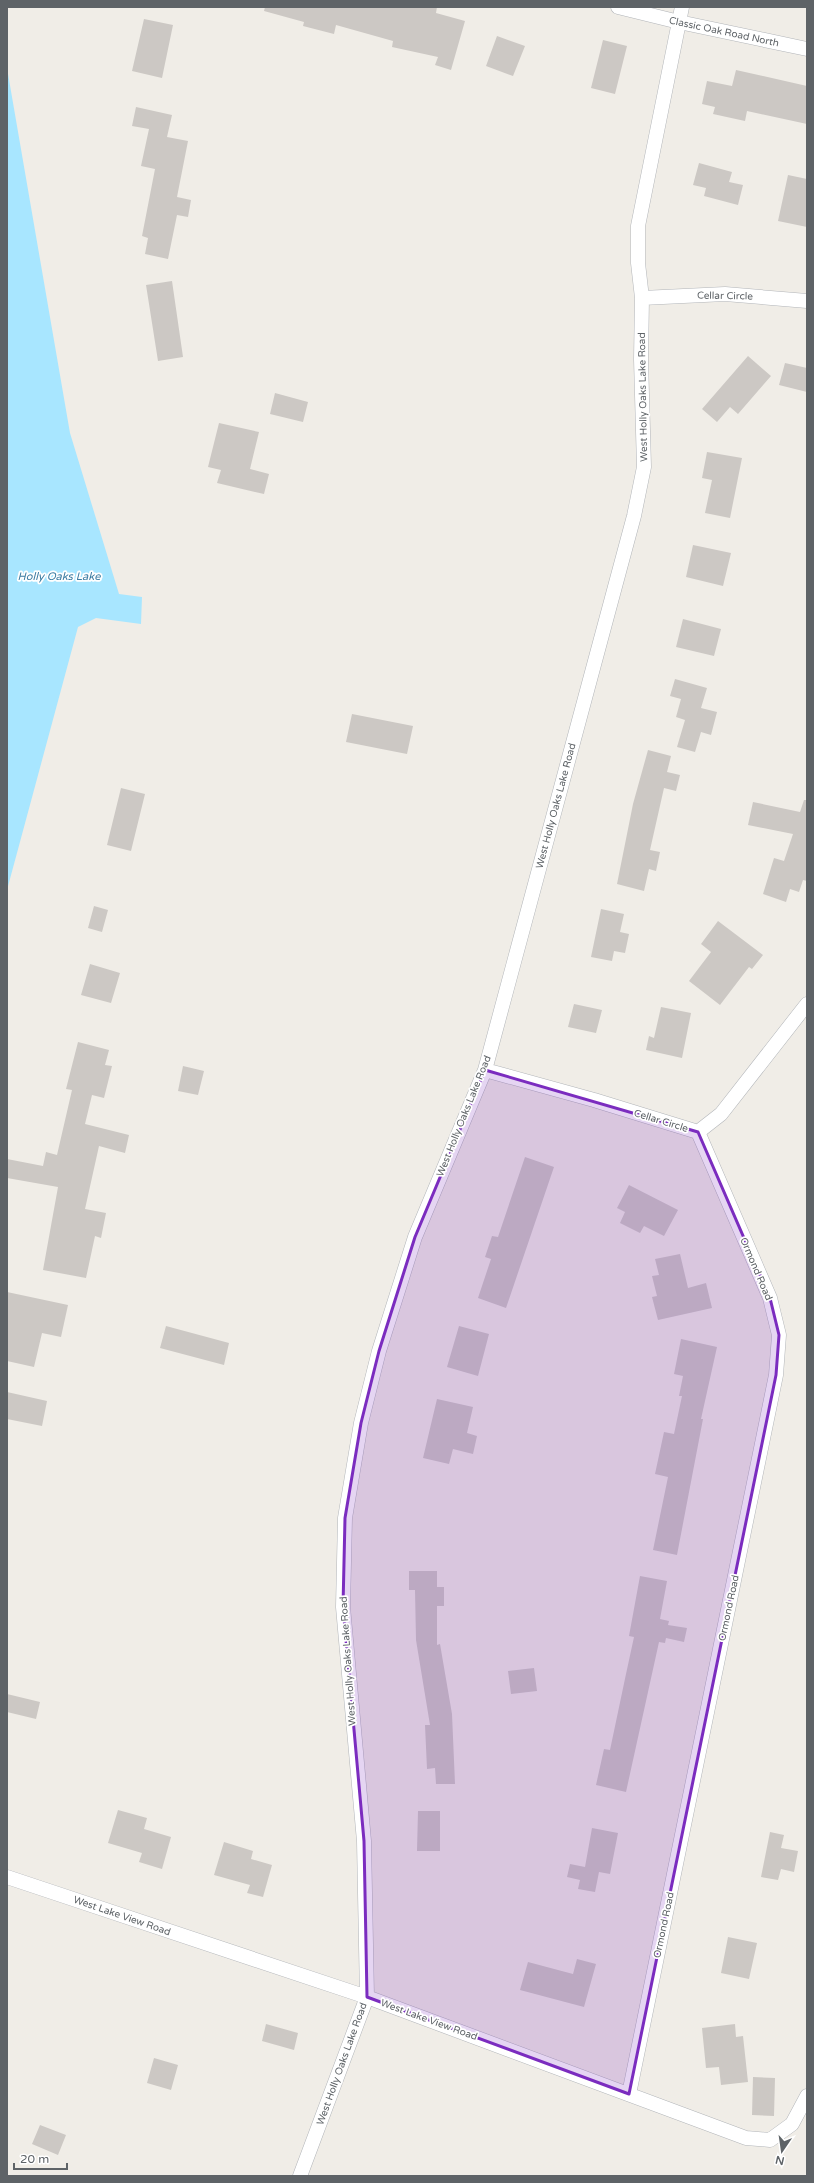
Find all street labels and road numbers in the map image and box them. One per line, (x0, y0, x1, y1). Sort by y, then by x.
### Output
street label: Classic Oak Road North (668, 14, 780, 50)
street label: Cellar Circle (697, 290, 753, 302)
street label: West Holly Oaks Lake Road (636, 332, 650, 462)
street label: West Holly Oaks Lake Road (533, 742, 579, 870)
street label: West Holly Oaks Lake Road (434, 1054, 494, 1178)
street label: Cellar Circle (632, 1107, 690, 1135)
street label: Ormond Road (737, 1236, 775, 1302)
street label: Ormond Road (716, 1574, 742, 1642)
street label: West Holly Oaks Lake Road (337, 1596, 359, 1726)
street label: Ormond Road (651, 1891, 677, 1959)
street label: West Lake View Road (72, 1894, 172, 1938)
street label: West Lake View Road (379, 1997, 479, 2043)
street label: West Holly Oaks Lake Road (314, 2001, 370, 2127)

